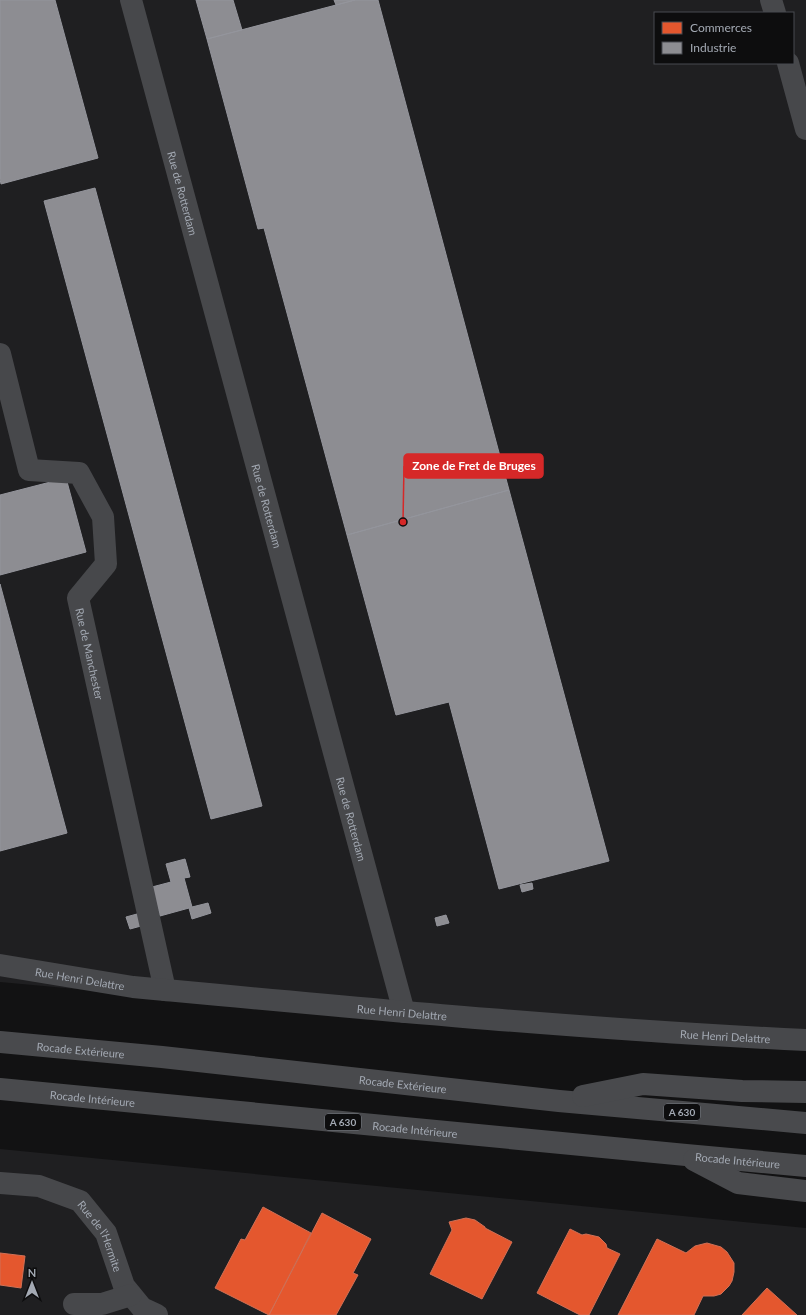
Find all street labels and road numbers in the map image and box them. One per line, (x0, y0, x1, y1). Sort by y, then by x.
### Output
street label: Rue de Rotterdam (166, 150, 201, 237)
street label: Rue de Rotterdam (250, 462, 285, 549)
street label: Rue de Manchester (74, 607, 107, 701)
street label: Rue de Rotterdam (334, 775, 369, 862)
street label: Rue Henri Delattre (34, 964, 126, 992)
street label: Rue Henri Delattre (356, 1001, 448, 1022)
street label: Rue Henri Delattre (680, 1027, 771, 1045)
street label: Rocade Extérieure (36, 1039, 125, 1060)
street label: Rocade Extérieure (358, 1072, 448, 1095)
street label: Rocade Intérieure (49, 1087, 136, 1108)
road number: A 630 (664, 1104, 700, 1120)
road number: A 630 (325, 1114, 361, 1130)
street label: Rocade Intérieure (372, 1118, 458, 1140)
street label: Rocade Intérieure (695, 1149, 781, 1170)
street label: Rue de l'Hermite (76, 1198, 125, 1273)

